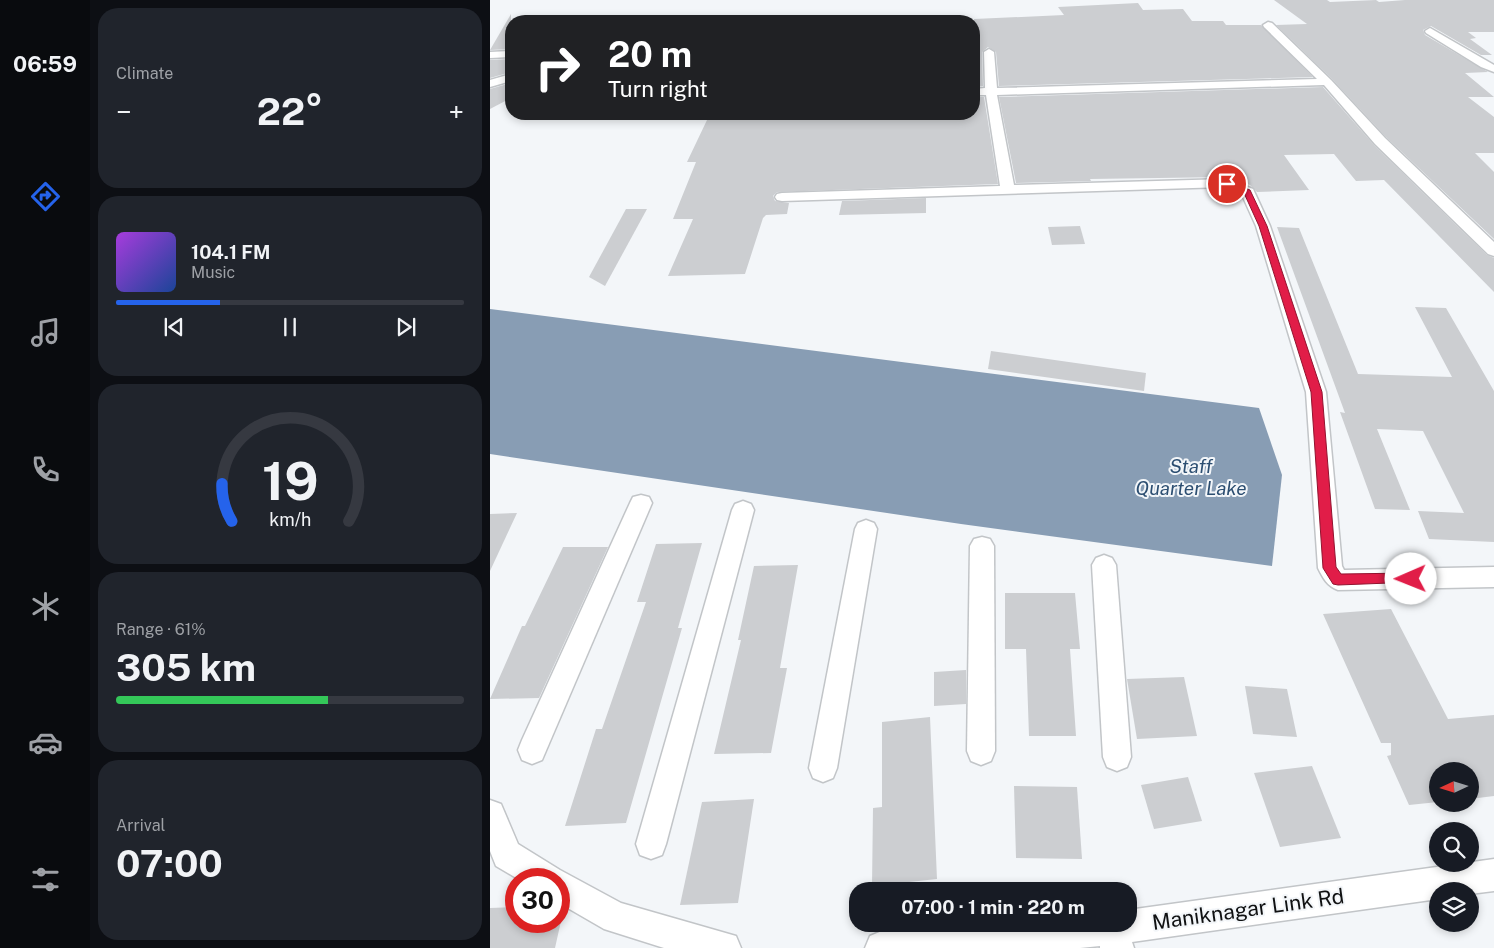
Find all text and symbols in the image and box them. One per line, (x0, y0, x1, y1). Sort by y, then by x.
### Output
text: 20 m (608, 34, 692, 75)
icon: right (525, 35, 590, 100)
text: 06:59 (13, 51, 77, 77)
text: Climate (116, 64, 173, 83)
text: Turn right (608, 76, 708, 102)
text: 22° (257, 89, 323, 134)
text: − (116, 95, 132, 128)
text: + (448, 95, 464, 128)
pin (1206, 163, 1248, 205)
icon: arrive (1213, 170, 1241, 198)
icon: directions (28, 179, 63, 214)
text: 104.1 FM (191, 241, 270, 263)
text: Music (191, 263, 235, 282)
icon: previous (160, 313, 188, 341)
icon: pause (276, 313, 304, 341)
icon: next (392, 313, 420, 341)
icon: music (28, 315, 63, 350)
text: 19 (262, 451, 318, 512)
icon: phone (28, 452, 63, 487)
water label: Staff Quarter Lake (1136, 455, 1246, 499)
text: km/h (269, 509, 311, 530)
position arrow (1384, 552, 1436, 604)
icon: climate (28, 589, 63, 624)
text: Range · 61% (116, 620, 206, 639)
text: 305 km (116, 645, 256, 690)
icon: car (28, 725, 63, 760)
north arrow (1429, 762, 1479, 812)
map controls (1429, 762, 1479, 932)
text: Arrival (116, 816, 165, 835)
button: search (1429, 822, 1479, 872)
text: 07:00 (116, 841, 223, 886)
icon: filters (28, 862, 63, 897)
speed limit sign: 30 (505, 868, 570, 933)
button: layers (1429, 882, 1479, 932)
street label: Maniknagar Link Rd (1150, 883, 1346, 935)
text: 07:00 · 1 min · 220 m (901, 896, 1085, 918)

